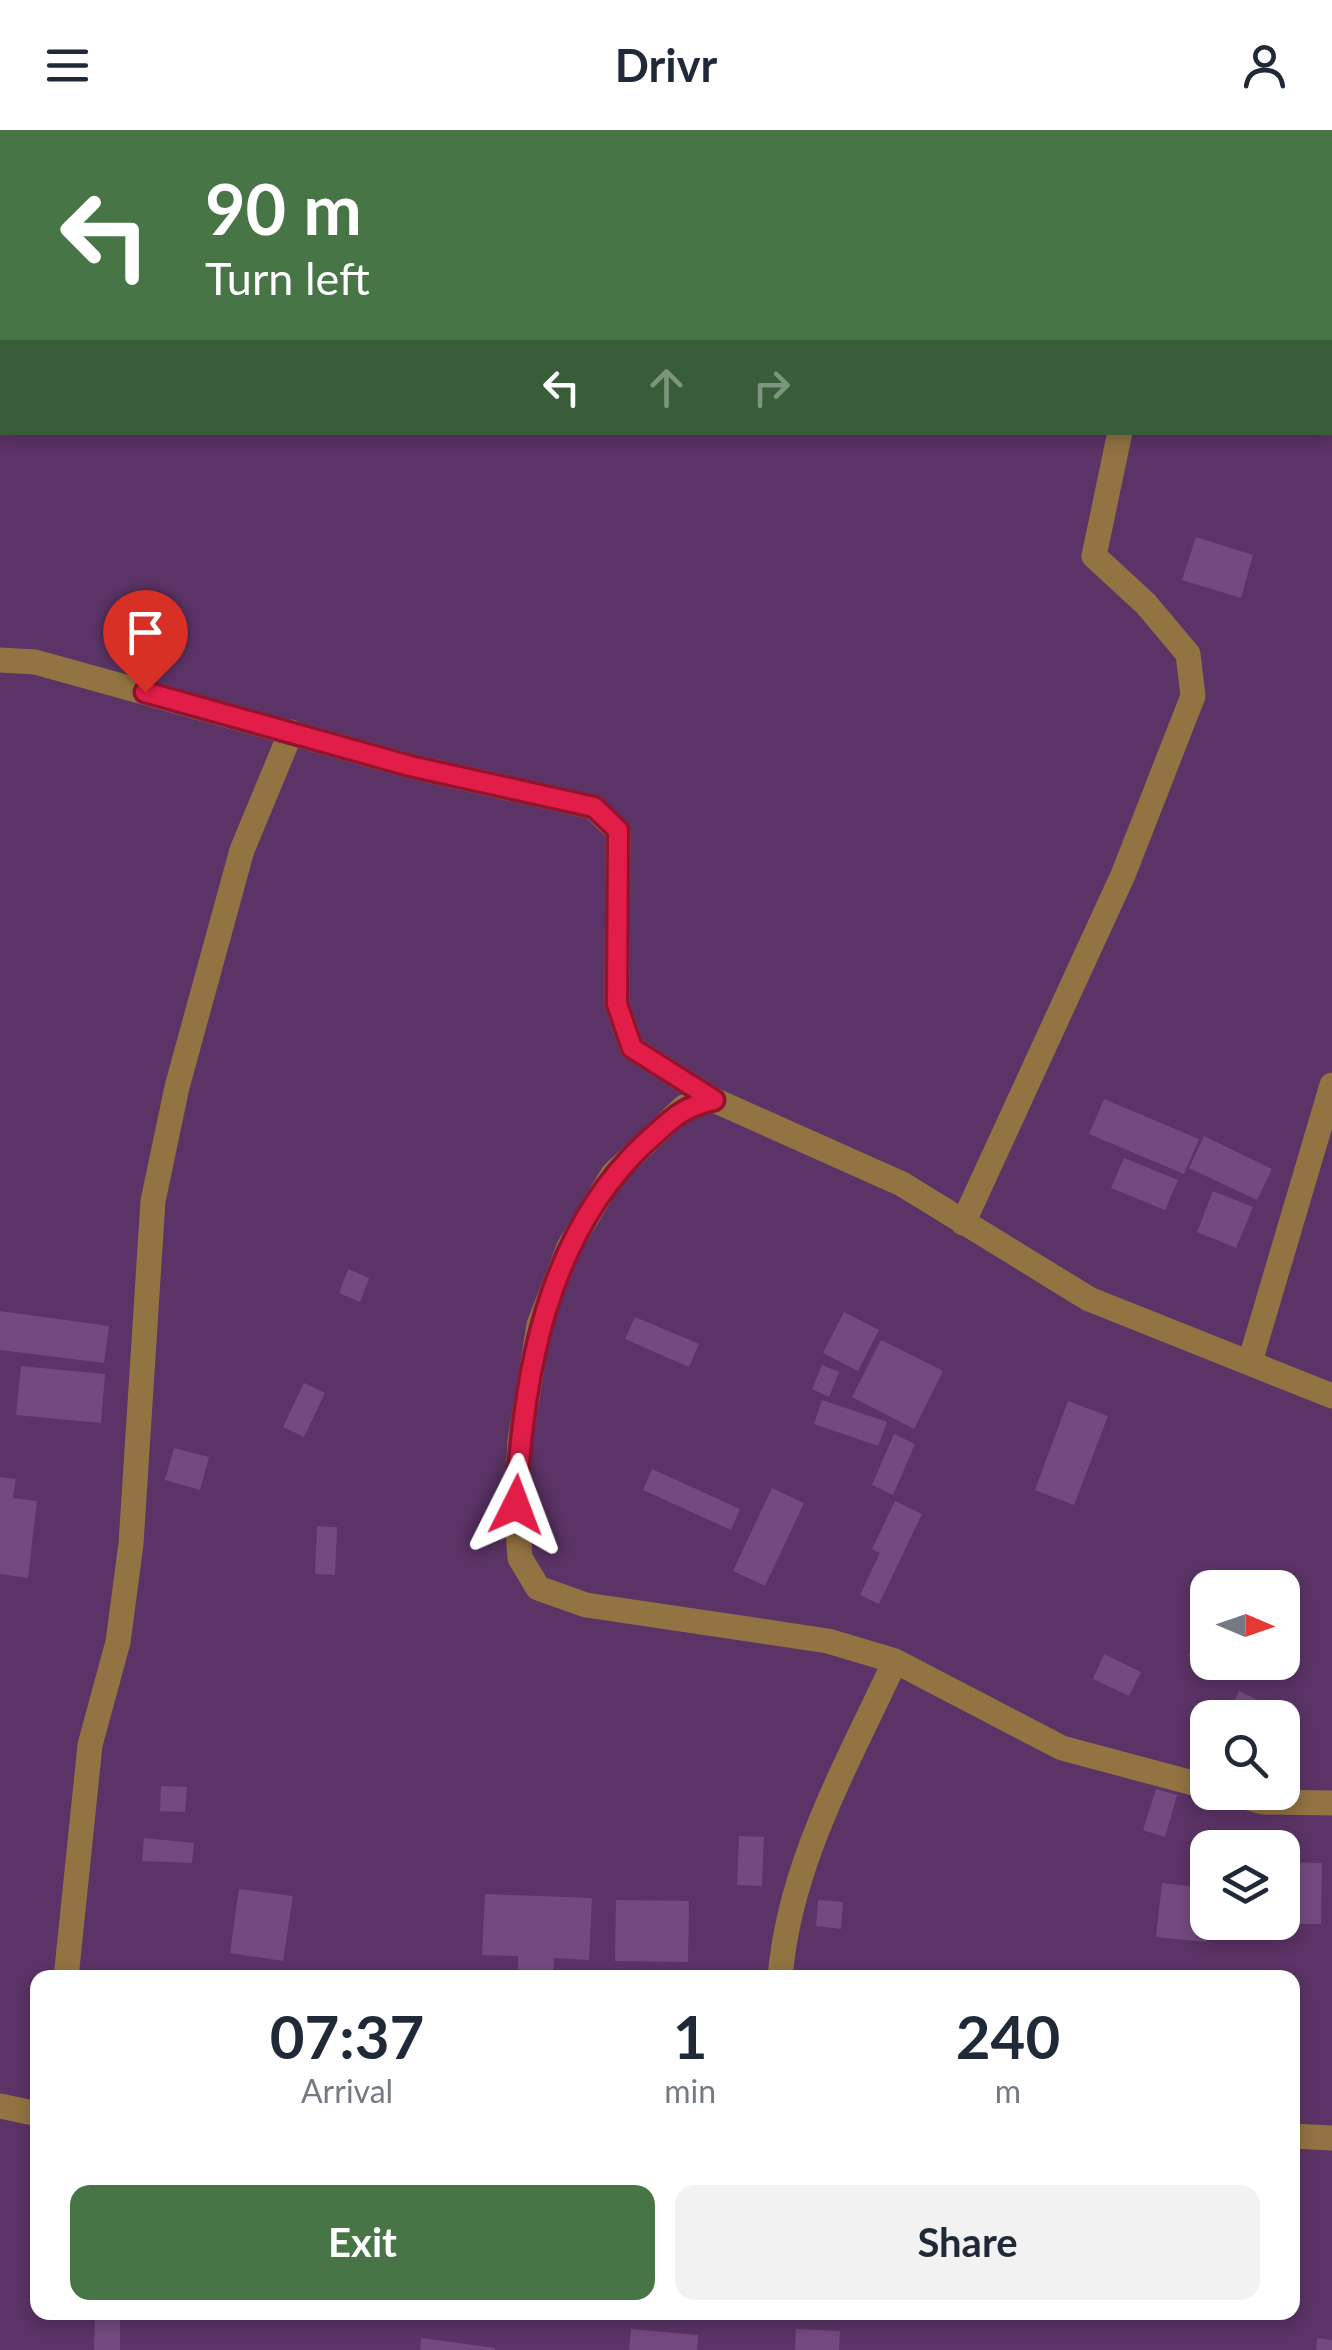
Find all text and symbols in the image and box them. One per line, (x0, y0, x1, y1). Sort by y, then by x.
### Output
icon: menu (40, 38, 95, 93)
text: Drivr (615, 38, 717, 92)
icon: person (1237, 38, 1292, 93)
text: 90 m (205, 166, 362, 250)
icon: left (40, 170, 170, 300)
text: Turn left (205, 251, 370, 305)
icon: left (534, 360, 589, 415)
icon: ahead (639, 360, 694, 415)
icon: right (744, 360, 799, 415)
pin (103, 590, 188, 693)
icon: arrive (118, 605, 173, 660)
position arrow (464, 1453, 568, 1557)
north arrow (1190, 1570, 1300, 1680)
map controls (1190, 1570, 1300, 1940)
button: search (1190, 1700, 1300, 1810)
button: layers (1190, 1830, 1300, 1940)
text: 07:37 (270, 2000, 424, 2072)
text: 1 (673, 2000, 708, 2072)
text: 240 (956, 2000, 1060, 2072)
text: Arrival (301, 2071, 393, 2110)
text: min (664, 2071, 716, 2110)
text: m (995, 2071, 1021, 2110)
button: Exit (70, 2185, 655, 2300)
button: Share (675, 2185, 1260, 2300)

